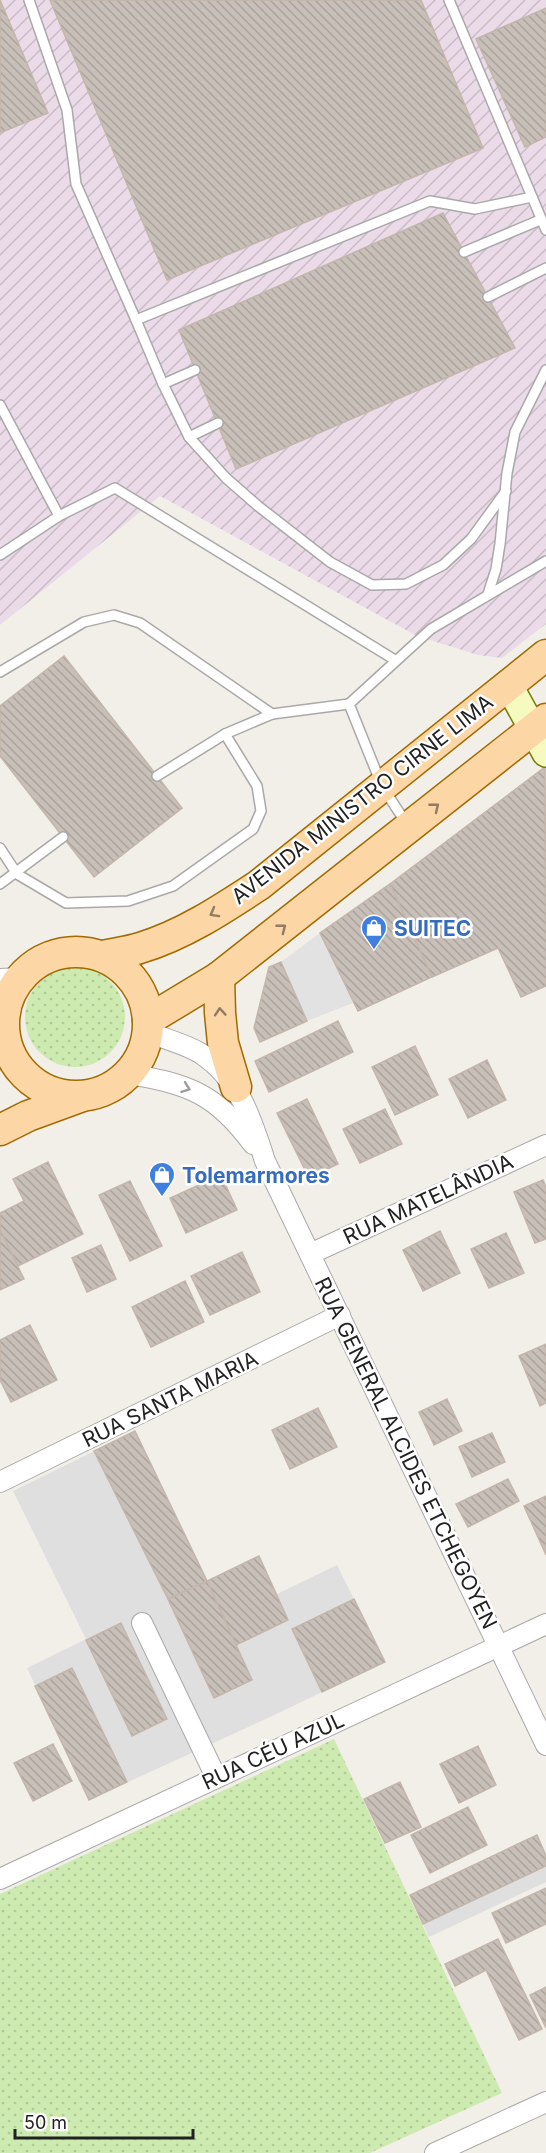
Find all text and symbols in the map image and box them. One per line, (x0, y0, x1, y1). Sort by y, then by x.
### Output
street label: AVENIDA MINISTRO CIRNE LIMA (226, 689, 498, 909)
one-way arrow (428, 804, 439, 815)
one-way arrow (210, 906, 220, 917)
shop icon: SUITEC (359, 913, 389, 951)
place label: SUITEC (394, 916, 471, 941)
one-way arrow (275, 924, 286, 935)
one-way arrow (214, 1008, 227, 1017)
one-way arrow (180, 1080, 191, 1093)
street label: RUA MATELÂNDIA (339, 1148, 517, 1249)
shop icon: Tolemarmores (147, 1160, 177, 1198)
place label: Tolemarmores (182, 1163, 330, 1188)
street label: RUA GENERAL ALCIDES ETCHEGOYEN (310, 1273, 502, 1633)
street label: RUA SANTA MARIA (78, 1346, 262, 1452)
street label: RUA CÉU AZUL (198, 1706, 348, 1795)
scale bar (15, 2102, 194, 2140)
text: 50 m (24, 2112, 67, 2133)

